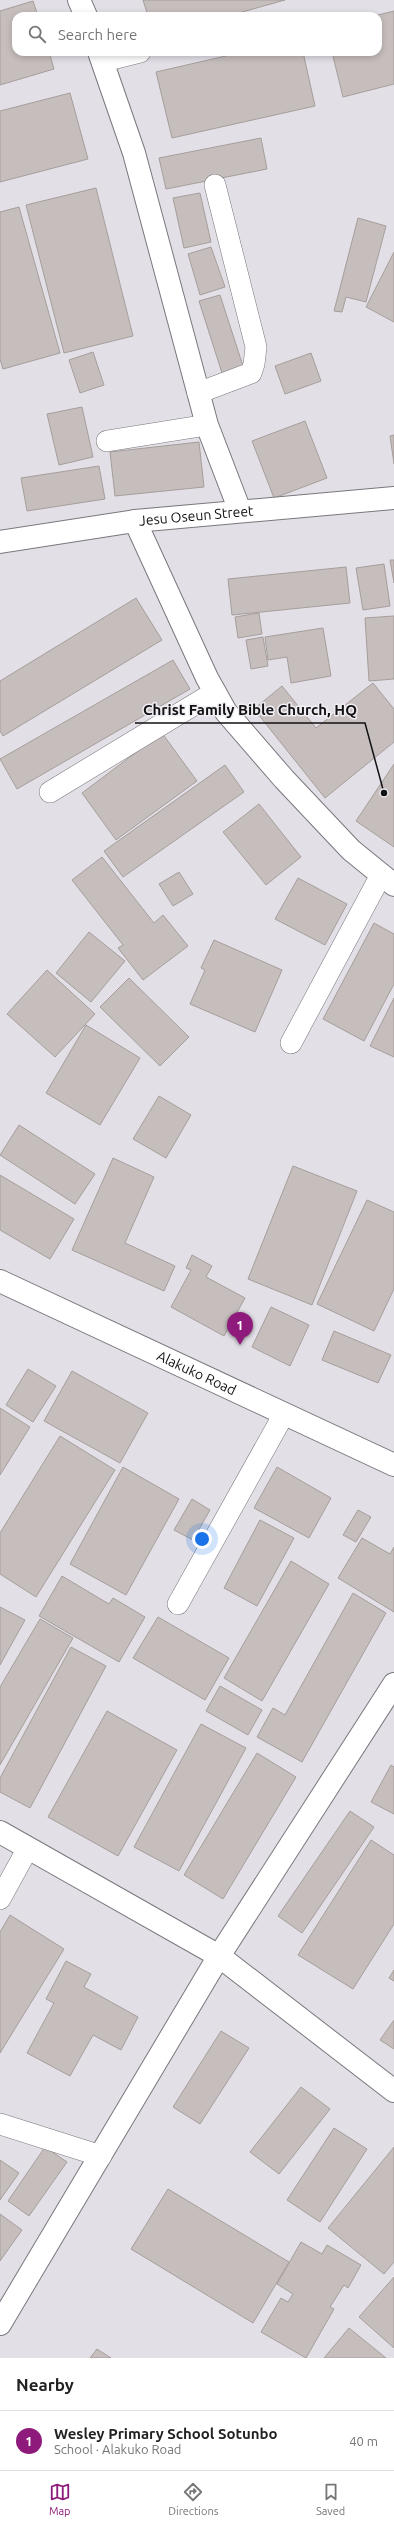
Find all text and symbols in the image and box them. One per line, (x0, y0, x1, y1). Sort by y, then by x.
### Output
search box (12, 12, 382, 56)
icon: search (26, 23, 48, 45)
text: Search here (58, 26, 137, 43)
street label: Jesu Oseun Street (138, 502, 255, 529)
callout: Christ Family Bible Church, HQ (135, 696, 365, 723)
text: Christ Family Bible Church, HQ (143, 701, 357, 718)
pin: 1 (227, 1312, 253, 1345)
street label: Alakuko Road (154, 1347, 239, 1398)
your location (192, 1529, 212, 1549)
text: Nearby (16, 2375, 74, 2394)
text: Wesley Primary School Sotunbo (54, 2425, 278, 2442)
text: 1 (25, 2434, 33, 2448)
text: 40 m (349, 2434, 378, 2448)
text: School · Alakuko Road (54, 2442, 181, 2456)
tab: Map (49, 2481, 71, 2517)
tab: Directions (168, 2481, 218, 2517)
tab: Saved (316, 2481, 345, 2517)

